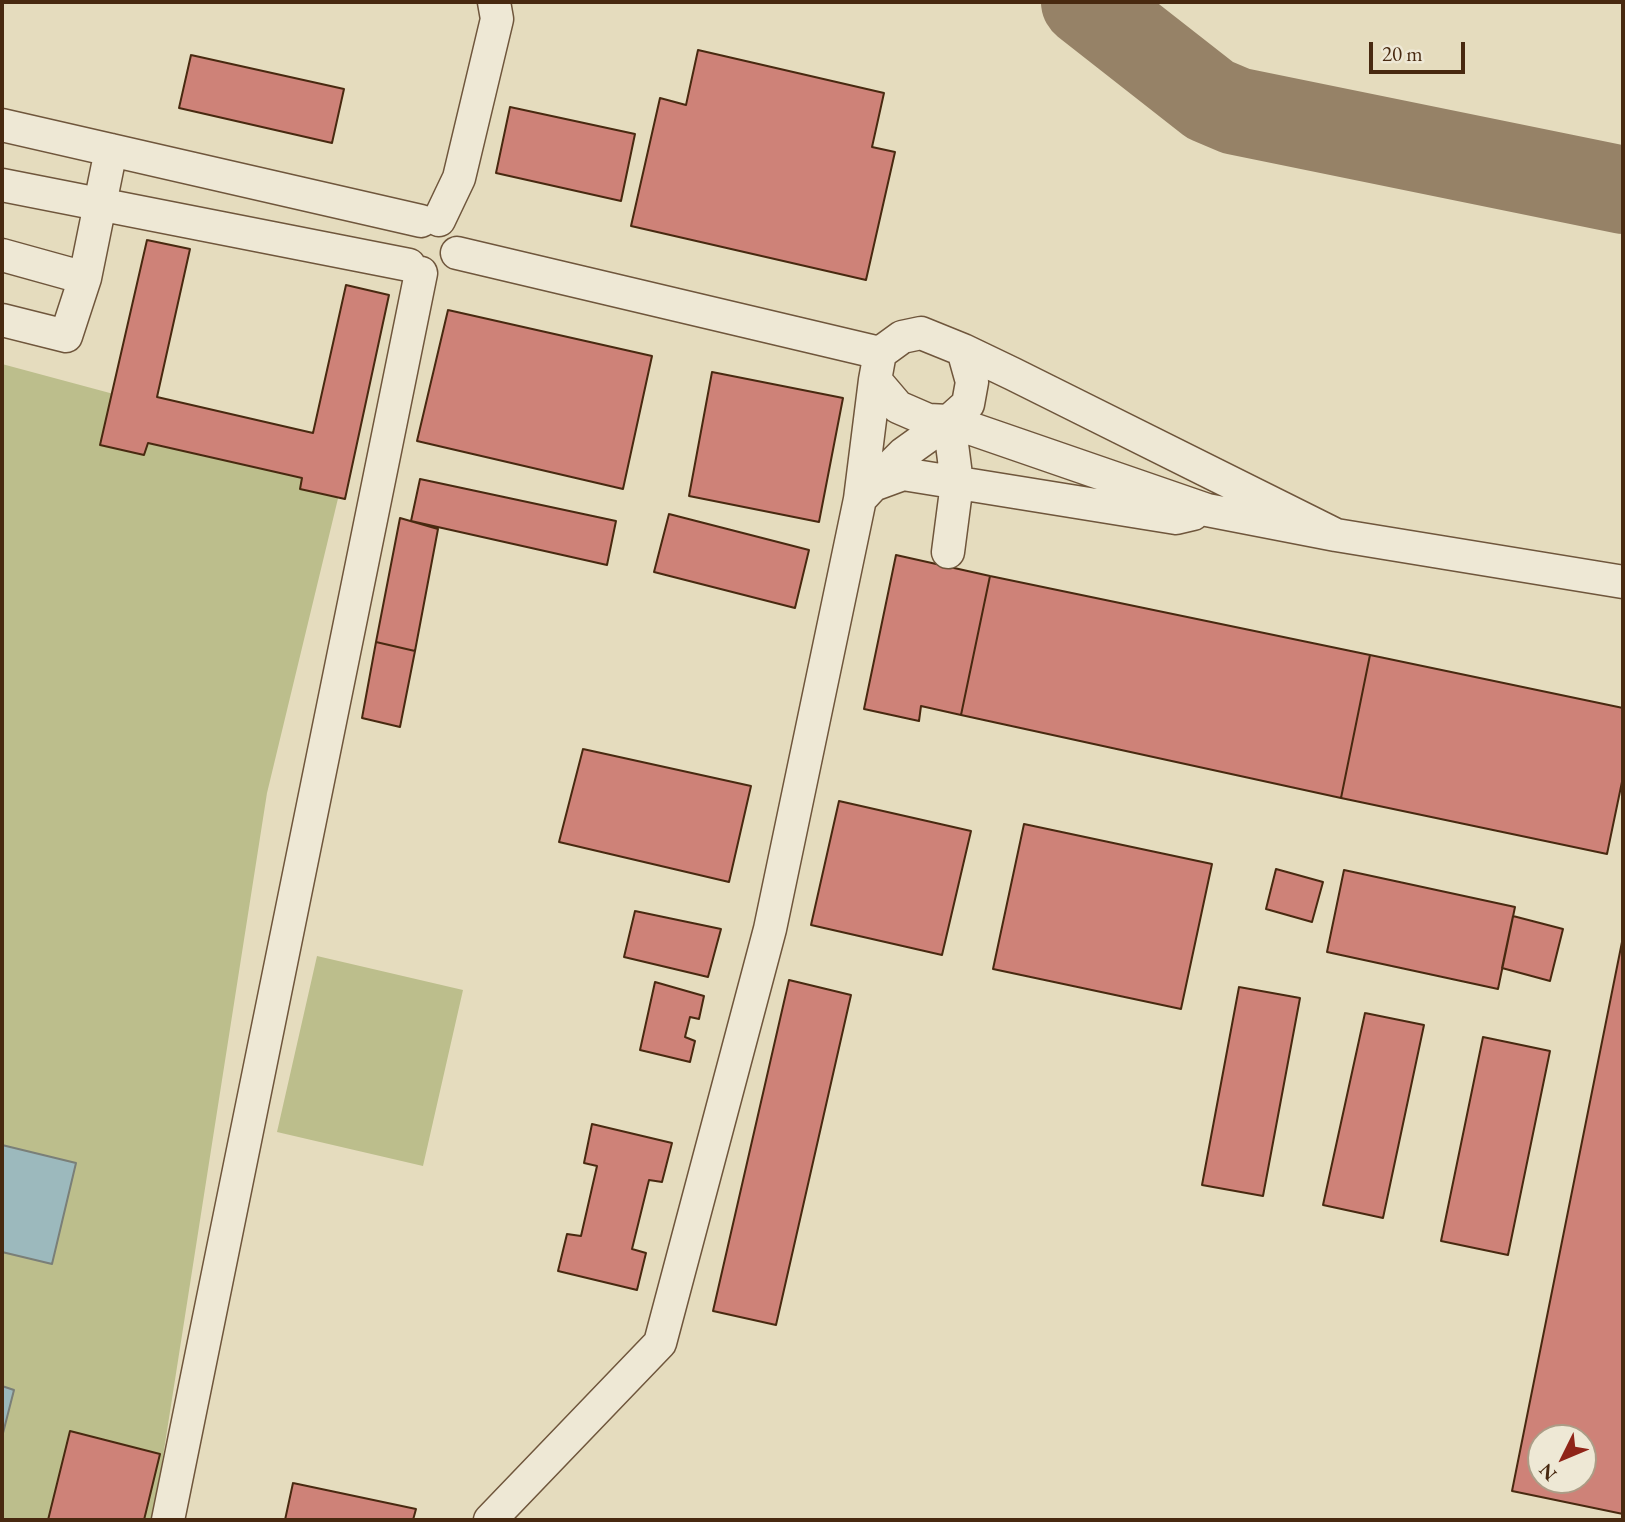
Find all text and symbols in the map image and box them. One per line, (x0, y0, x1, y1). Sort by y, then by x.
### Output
scale bar (1373, 28, 1469, 72)
text: 20 m (1382, 40, 1423, 67)
north arrow (1527, 1424, 1597, 1494)
text: N (1533, 1458, 1562, 1486)

